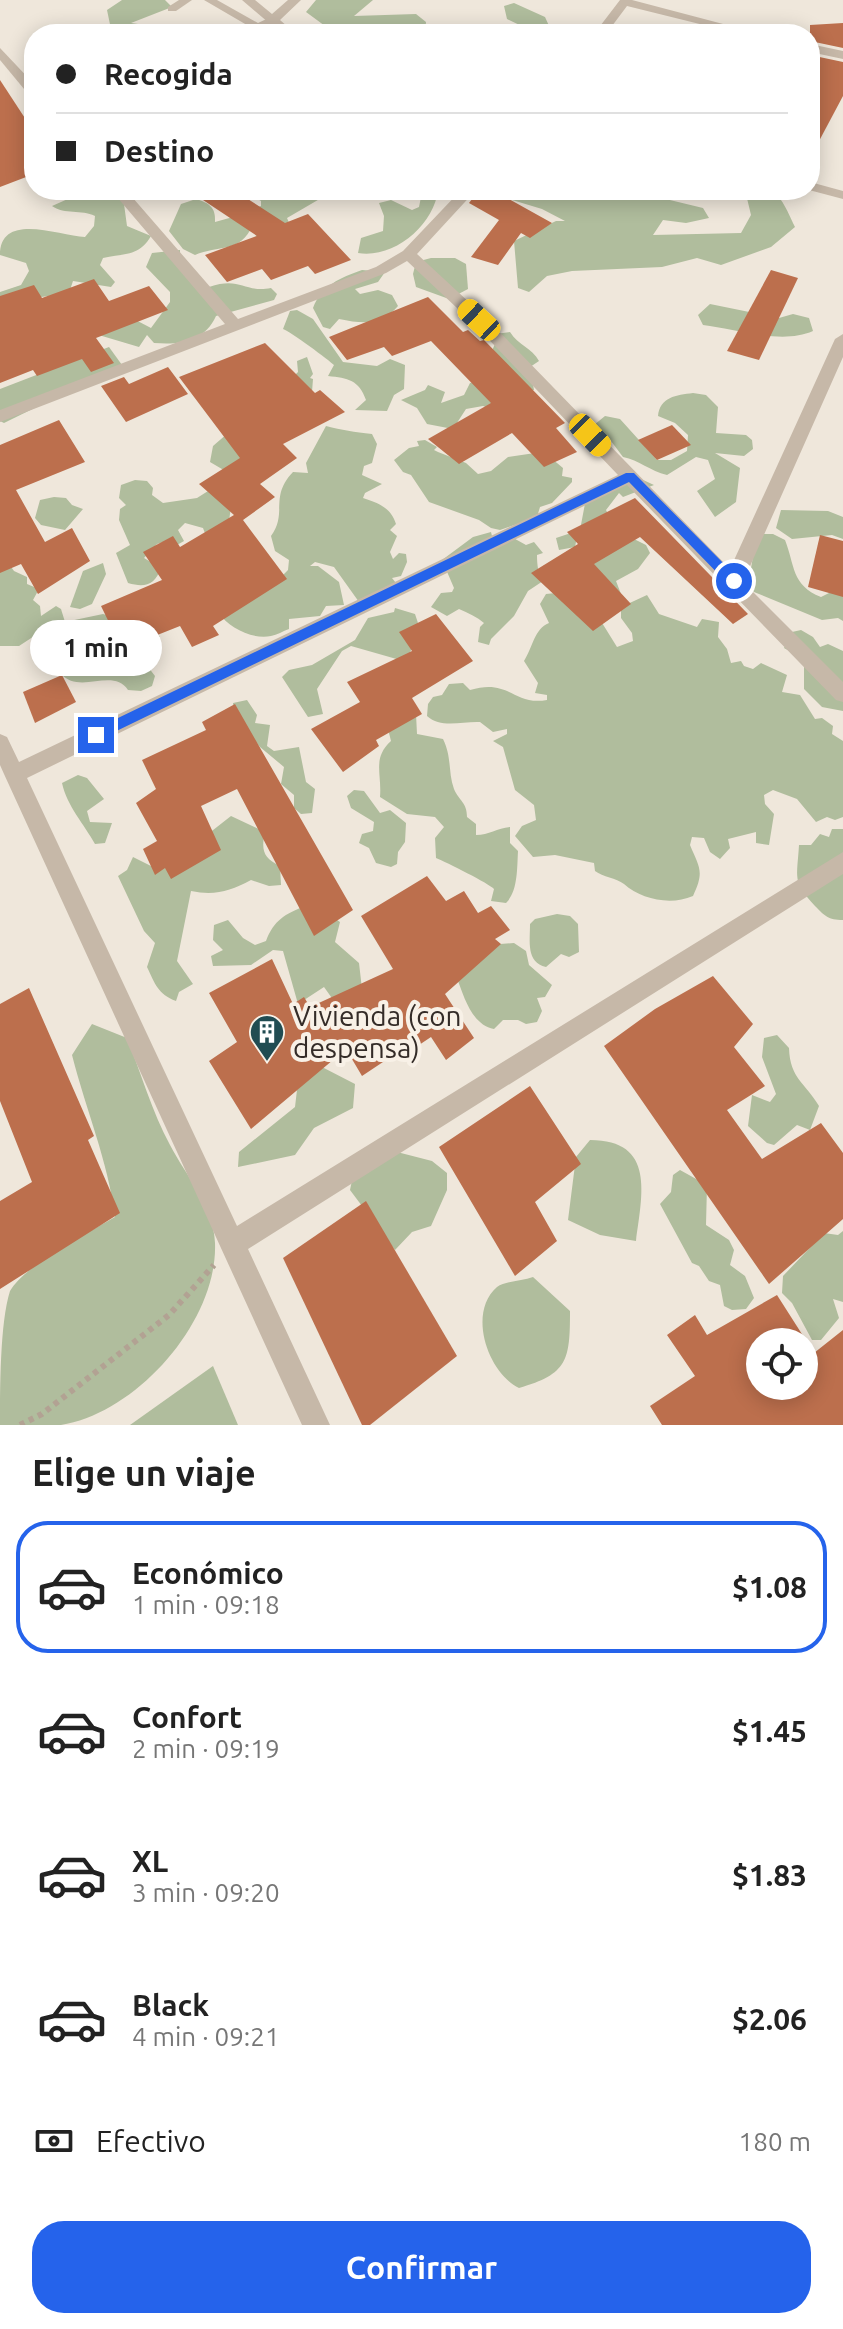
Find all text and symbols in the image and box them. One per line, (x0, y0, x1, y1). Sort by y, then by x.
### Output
text: Recogida (104, 57, 233, 91)
text: Destino (104, 134, 214, 168)
car (453, 295, 505, 345)
car (565, 409, 615, 461)
route start (716, 563, 752, 599)
callout: 1 min (30, 619, 162, 675)
text: 1 min (63, 633, 129, 662)
route end (78, 717, 114, 753)
place label: Vivienda (con despensa) (293, 1000, 462, 1064)
building icon: Vivienda (con despensa) (248, 1013, 286, 1063)
map controls (746, 1328, 818, 1400)
button: locate (746, 1328, 818, 1400)
text: Elige un viaje (32, 1452, 256, 1493)
icon: car (36, 1551, 108, 1623)
text: Económico (132, 1556, 284, 1590)
text: $1.08 (732, 1570, 807, 1604)
text: 1 min · 09:18 (132, 1590, 280, 1619)
icon: car (36, 1695, 108, 1767)
text: Confort (132, 1700, 242, 1734)
text: $1.45 (732, 1714, 807, 1748)
text: 2 min · 09:19 (132, 1734, 280, 1763)
icon: car (36, 1839, 108, 1911)
text: XL (132, 1844, 168, 1878)
text: $1.83 (732, 1858, 807, 1892)
text: 3 min · 09:20 (132, 1878, 280, 1907)
icon: car (36, 1983, 108, 2055)
text: Black (132, 1988, 209, 2022)
text: $2.06 (732, 2002, 807, 2036)
text: 4 min · 09:21 (132, 2022, 280, 2051)
icon: cash (32, 2119, 76, 2163)
text: Efectivo (96, 2124, 206, 2158)
text: 180 m (739, 2127, 811, 2156)
button: Confirmar (32, 2221, 811, 2313)

